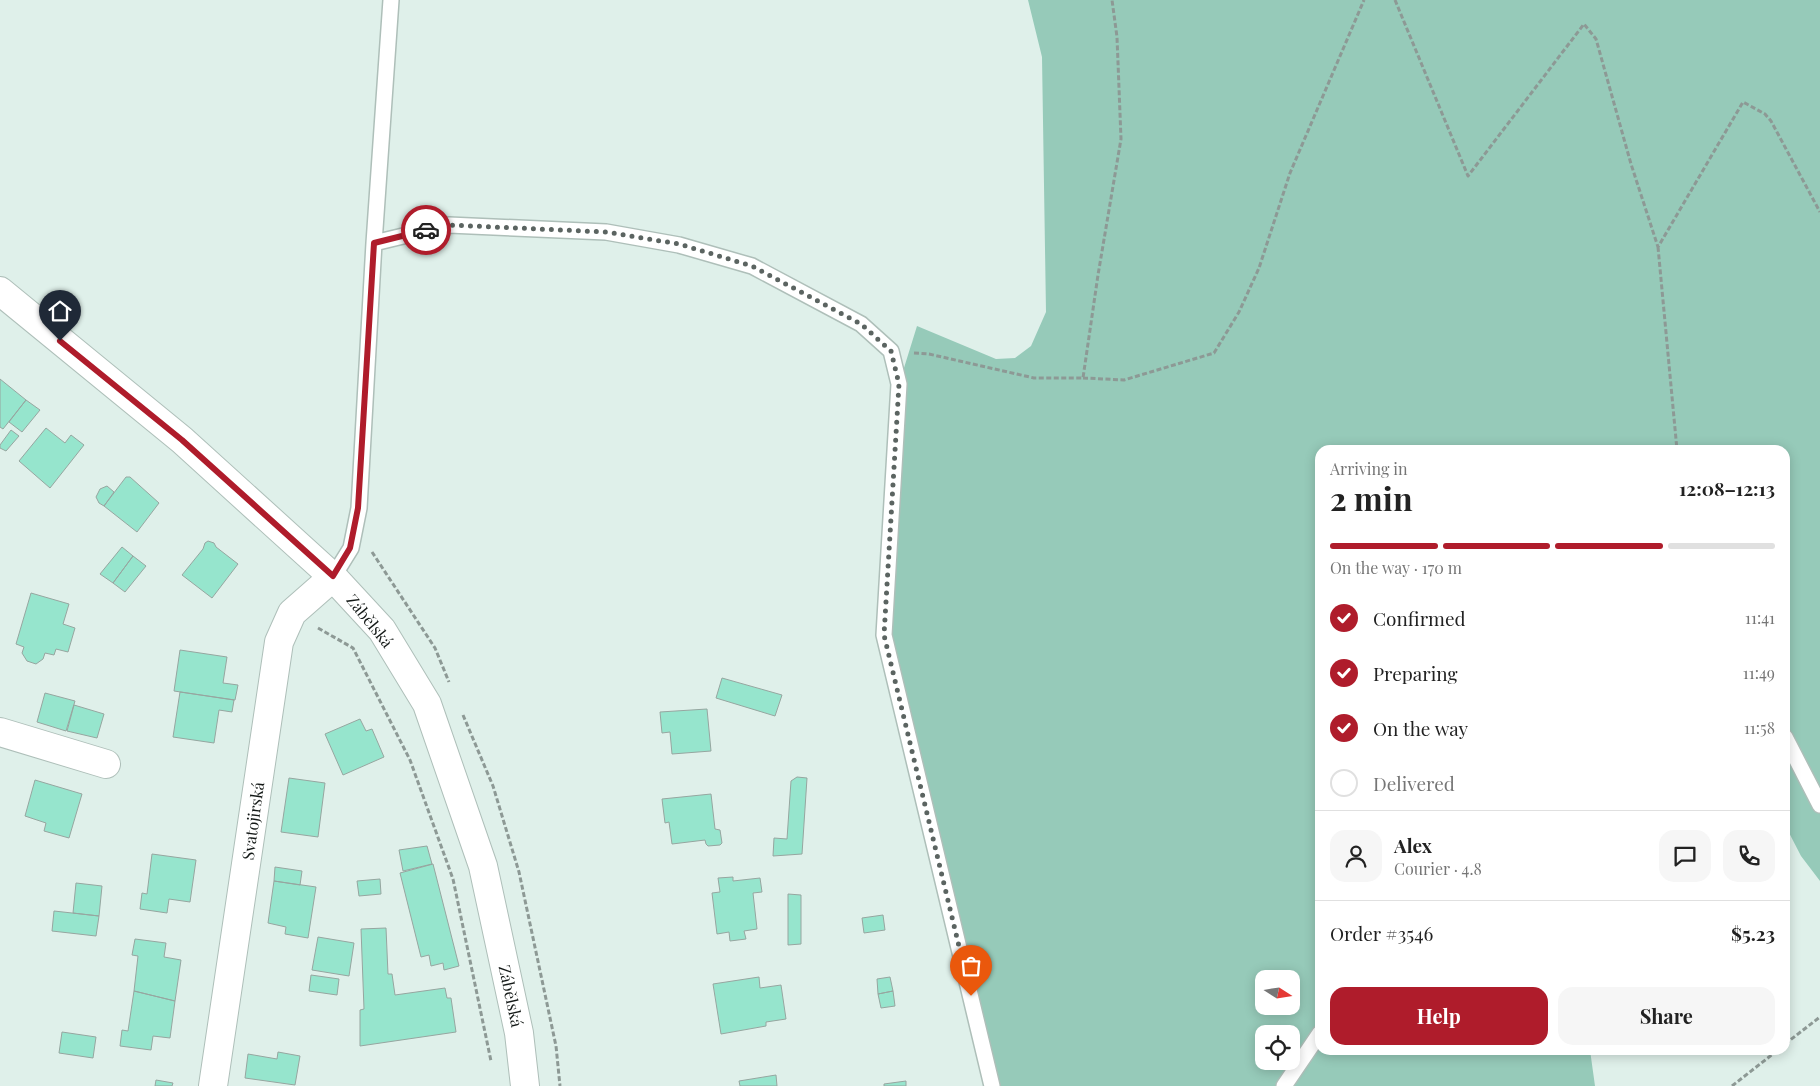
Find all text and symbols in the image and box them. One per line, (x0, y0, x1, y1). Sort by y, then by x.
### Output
courier (401, 205, 451, 255)
icon: car (412, 216, 440, 244)
pin (39, 290, 81, 341)
icon: home (46, 297, 74, 325)
text: Arriving in (1330, 458, 1408, 479)
text: 12:08–12:13 (1679, 475, 1775, 501)
text: 2 min (1330, 476, 1413, 519)
text: On the way · 170 m (1330, 557, 1462, 578)
street label: Zábělská (342, 590, 398, 652)
icon: check (1330, 604, 1358, 632)
text: Confirmed (1373, 605, 1466, 631)
text: 11:41 (1745, 607, 1775, 628)
icon: check (1330, 659, 1358, 687)
text: Preparing (1373, 660, 1458, 686)
text: 11:49 (1743, 662, 1775, 683)
icon: check (1330, 714, 1358, 742)
text: On the way (1373, 715, 1468, 741)
text: 11:58 (1744, 717, 1775, 738)
text: Delivered (1373, 770, 1455, 796)
street label: Svatojirská (237, 781, 268, 861)
button: person (1330, 830, 1382, 882)
button: chat (1659, 830, 1711, 882)
button: phone (1723, 830, 1775, 882)
text: Alex (1394, 832, 1432, 858)
text: Courier · 4.8 (1394, 858, 1482, 879)
text: Order #3546 (1330, 920, 1433, 946)
text: $5.23 (1731, 920, 1775, 946)
pin (950, 945, 992, 996)
icon: bag (957, 952, 985, 980)
street label: Zábělská (495, 963, 528, 1029)
north arrow (1255, 970, 1300, 1015)
map controls (1255, 970, 1300, 1070)
button: Help (1330, 987, 1548, 1045)
button: Share (1558, 987, 1775, 1045)
button: locate (1255, 1025, 1300, 1070)

